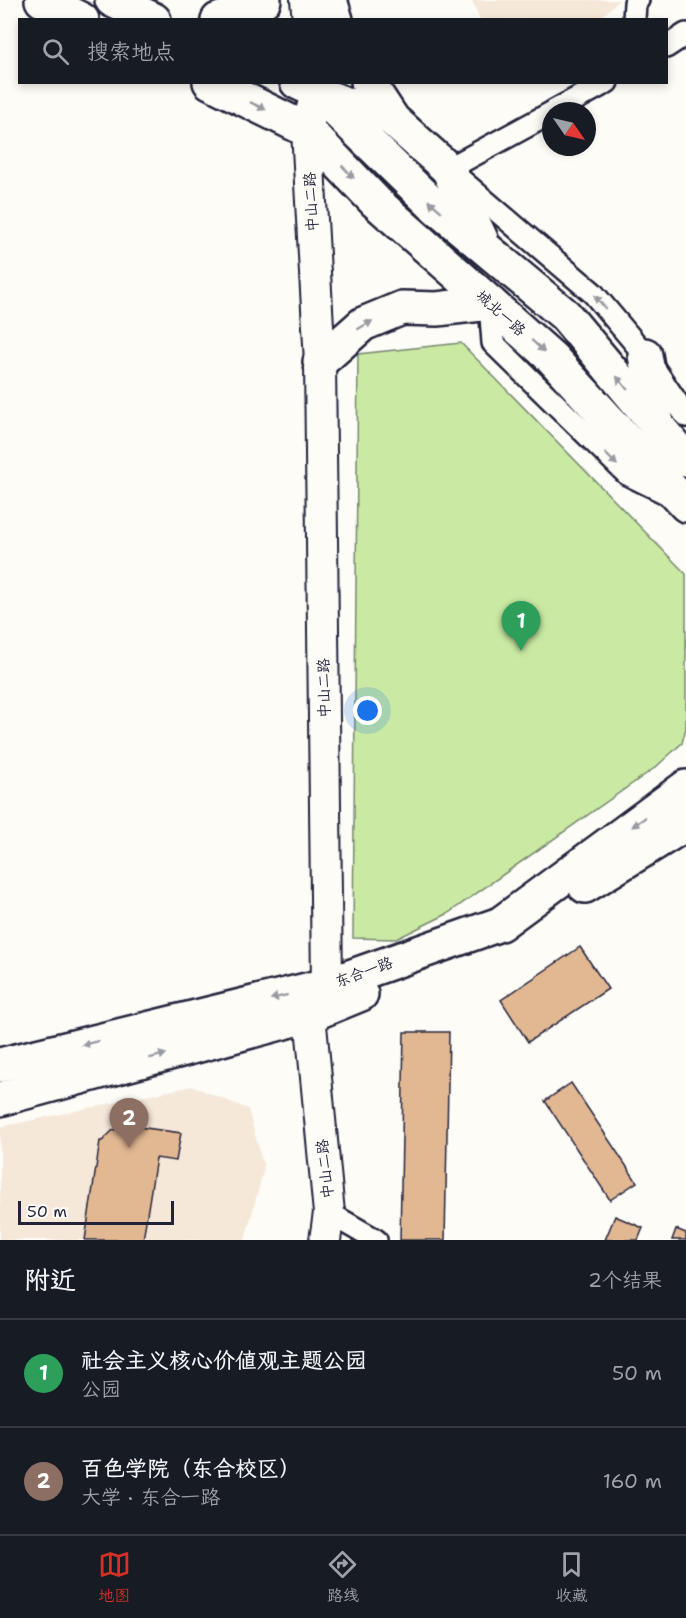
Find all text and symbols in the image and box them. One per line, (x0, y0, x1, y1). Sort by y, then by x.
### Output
search box (18, 18, 668, 84)
icon: search (39, 35, 72, 68)
text: 搜索地点 (87, 37, 175, 66)
one-way arrow (250, 102, 267, 111)
north arrow (542, 102, 596, 156)
one-way arrow (340, 165, 354, 179)
street label: 中山二路 (299, 172, 323, 232)
one-way arrow (428, 200, 443, 213)
street label: 城北一路 (472, 285, 530, 341)
one-way arrow (594, 294, 607, 310)
one-way arrow (357, 320, 374, 330)
one-way arrow (530, 339, 545, 352)
one-way arrow (615, 375, 628, 391)
one-way arrow (604, 452, 619, 466)
pin: 1 (502, 602, 540, 651)
street label: 中山二路 (313, 658, 335, 718)
your location (353, 696, 382, 725)
one-way arrow (631, 816, 647, 828)
street label: 东合一路 (332, 952, 396, 992)
one-way arrow (270, 993, 288, 1003)
one-way arrow (81, 1039, 99, 1049)
one-way arrow (149, 1051, 167, 1061)
pin: 2 (110, 1098, 148, 1148)
street label: 中山二路 (312, 1138, 338, 1200)
scale bar (18, 1198, 174, 1226)
text: 50 m (27, 1201, 67, 1222)
text: 附近 (24, 1262, 76, 1297)
text: 2个结果 (588, 1267, 662, 1293)
text: 社会主义核心价值观主题公园 (81, 1346, 367, 1375)
text: 1 (39, 1360, 48, 1386)
text: 50 m (612, 1360, 662, 1386)
text: 公园 (81, 1376, 121, 1402)
text: 百色学院（东合校区） (81, 1454, 301, 1483)
text: 2 (37, 1468, 51, 1494)
text: 160 m (603, 1468, 662, 1494)
text: 大学 · 东合一路 (81, 1484, 220, 1510)
tab: 地图 (98, 1548, 131, 1606)
tab: 路线 (326, 1548, 359, 1606)
tab: 收藏 (555, 1548, 588, 1606)

